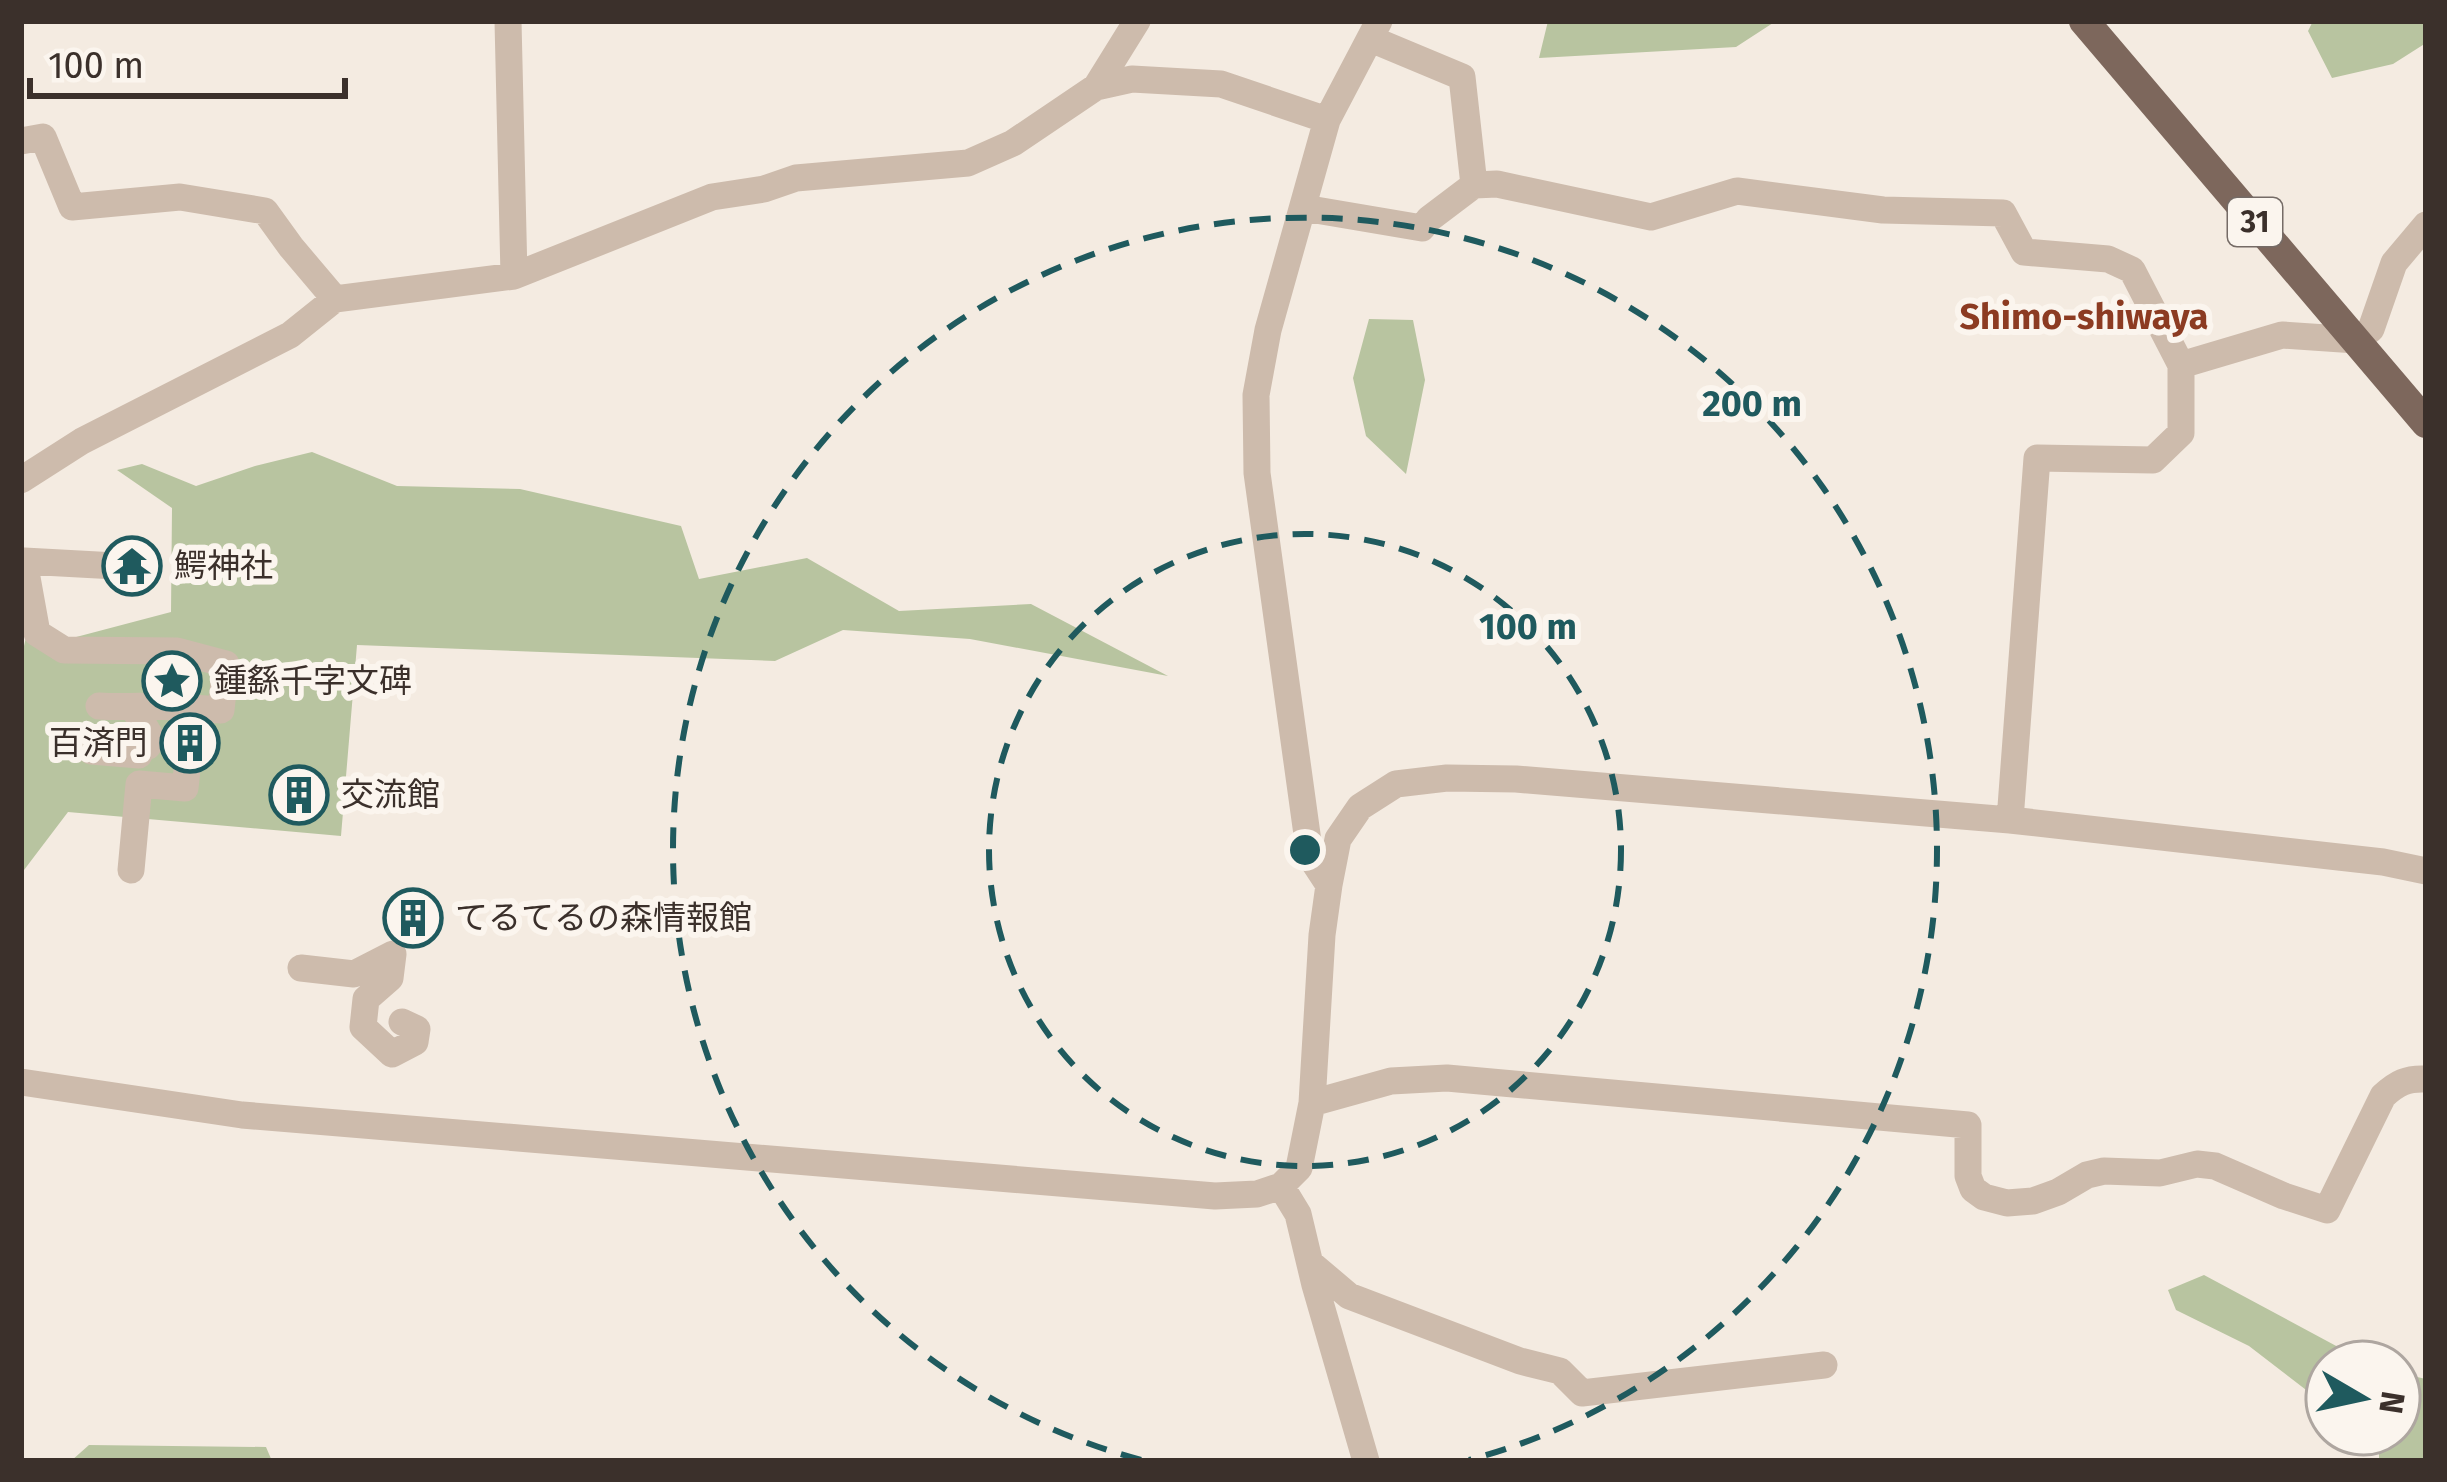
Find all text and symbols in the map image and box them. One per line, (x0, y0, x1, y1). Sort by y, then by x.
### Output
scale bar (30, 24, 345, 98)
text: 100 m (48, 44, 144, 88)
road number: 31 (2228, 198, 2282, 246)
district label: Shimo-shiwaya (1959, 295, 2209, 339)
text: 200 m (1702, 382, 1802, 426)
temple icon: 鰐神社 (101, 535, 163, 597)
place label: 鰐神社 (174, 546, 273, 586)
text: 100 m (1479, 605, 1577, 649)
place icon: 鍾繇千字文碑 (141, 650, 203, 712)
place label: 鍾繇千字文碑 (214, 661, 412, 701)
building icon: 百済門 (159, 712, 221, 774)
place label: 百済門 (49, 723, 148, 763)
building icon: 交流館 (268, 764, 330, 826)
place label: 交流館 (341, 775, 440, 815)
centre of rings (1284, 829, 1326, 871)
building icon: てるてるの森情報館 (382, 887, 444, 949)
place label: てるてるの森情報館 (455, 898, 752, 938)
north arrow (2303, 1338, 2423, 1458)
text: N (2370, 1389, 2413, 1416)

